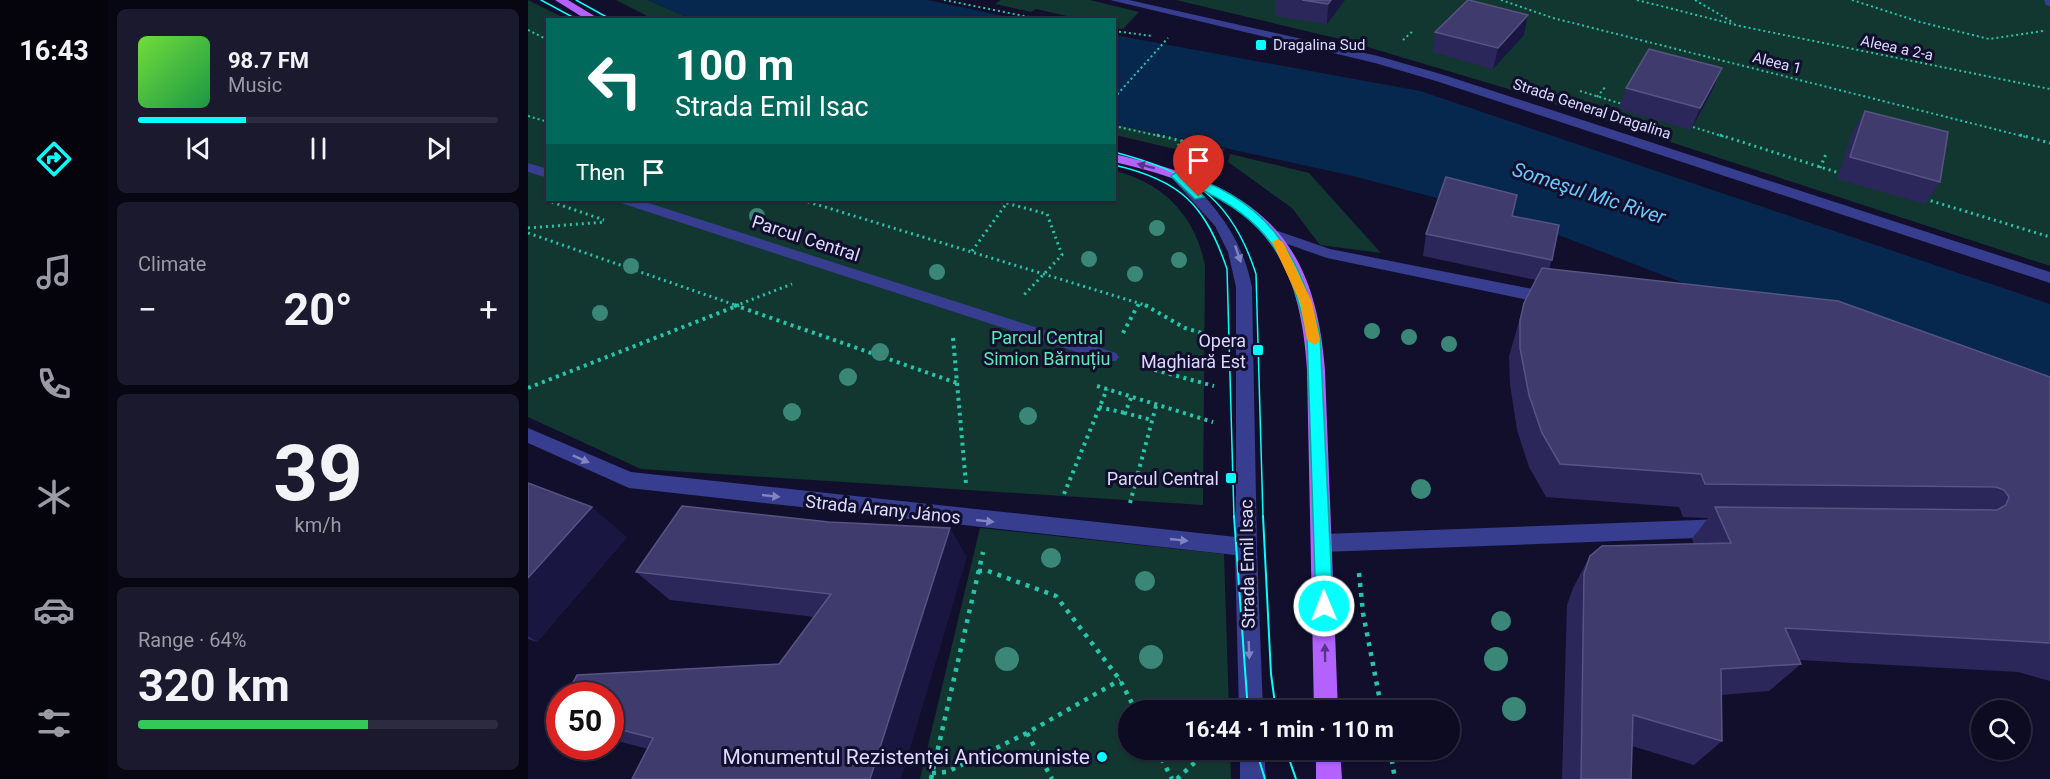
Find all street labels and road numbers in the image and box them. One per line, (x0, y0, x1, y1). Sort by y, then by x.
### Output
street label: Aleea a 2-a (1859, 32, 1935, 64)
street label: Aleea 1 (1751, 48, 1803, 78)
street label: Strada General Dragalina (1511, 75, 1673, 143)
street label: Parcul Central (749, 211, 863, 265)
street label: Strada Arany János (804, 490, 962, 528)
street label: Strada Emil Isac (1235, 499, 1259, 629)

